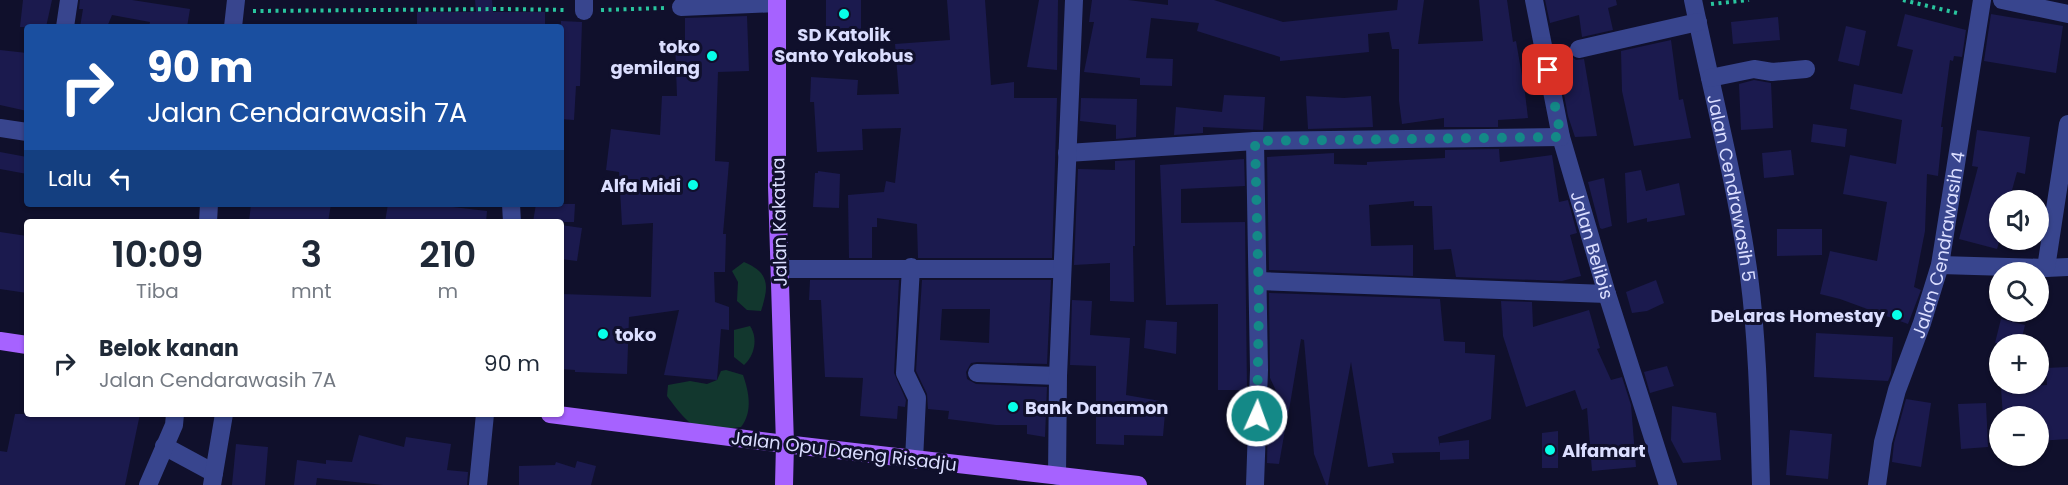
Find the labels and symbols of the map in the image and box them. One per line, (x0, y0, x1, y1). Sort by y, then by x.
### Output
marker: SD Katolik Santo Yakobus (837, 7, 851, 21)
place label: SD Katolik Santo Yakobus (774, 22, 914, 68)
place label: toko gemilang (610, 34, 700, 80)
pin (1522, 44, 1573, 95)
marker: toko gemilang (705, 49, 719, 63)
street label: Jalan Cendrawasih 5 (1701, 92, 1762, 283)
street label: Jalan Cendrawasih 4 (1905, 150, 1970, 342)
street label: Jalan Kakatua (765, 157, 793, 287)
place label: Alfa Midi (601, 173, 681, 198)
marker: Alfa Midi (686, 178, 700, 192)
street label: Jalan Belibis (1565, 188, 1620, 302)
place label: DeLaras Homestay (1711, 303, 1886, 328)
marker: DeLaras Homestay (1890, 308, 1904, 322)
place label: toko (615, 322, 656, 347)
marker: toko (596, 327, 610, 341)
position arrow (1225, 384, 1289, 448)
place label: Bank Danamon (1025, 395, 1168, 420)
marker: Bank Danamon (1006, 400, 1020, 414)
street label: Jalan Opu Daeng Risadju (730, 425, 958, 477)
place label: Alfamart (1562, 438, 1646, 463)
marker: Alfamart (1543, 443, 1557, 457)

